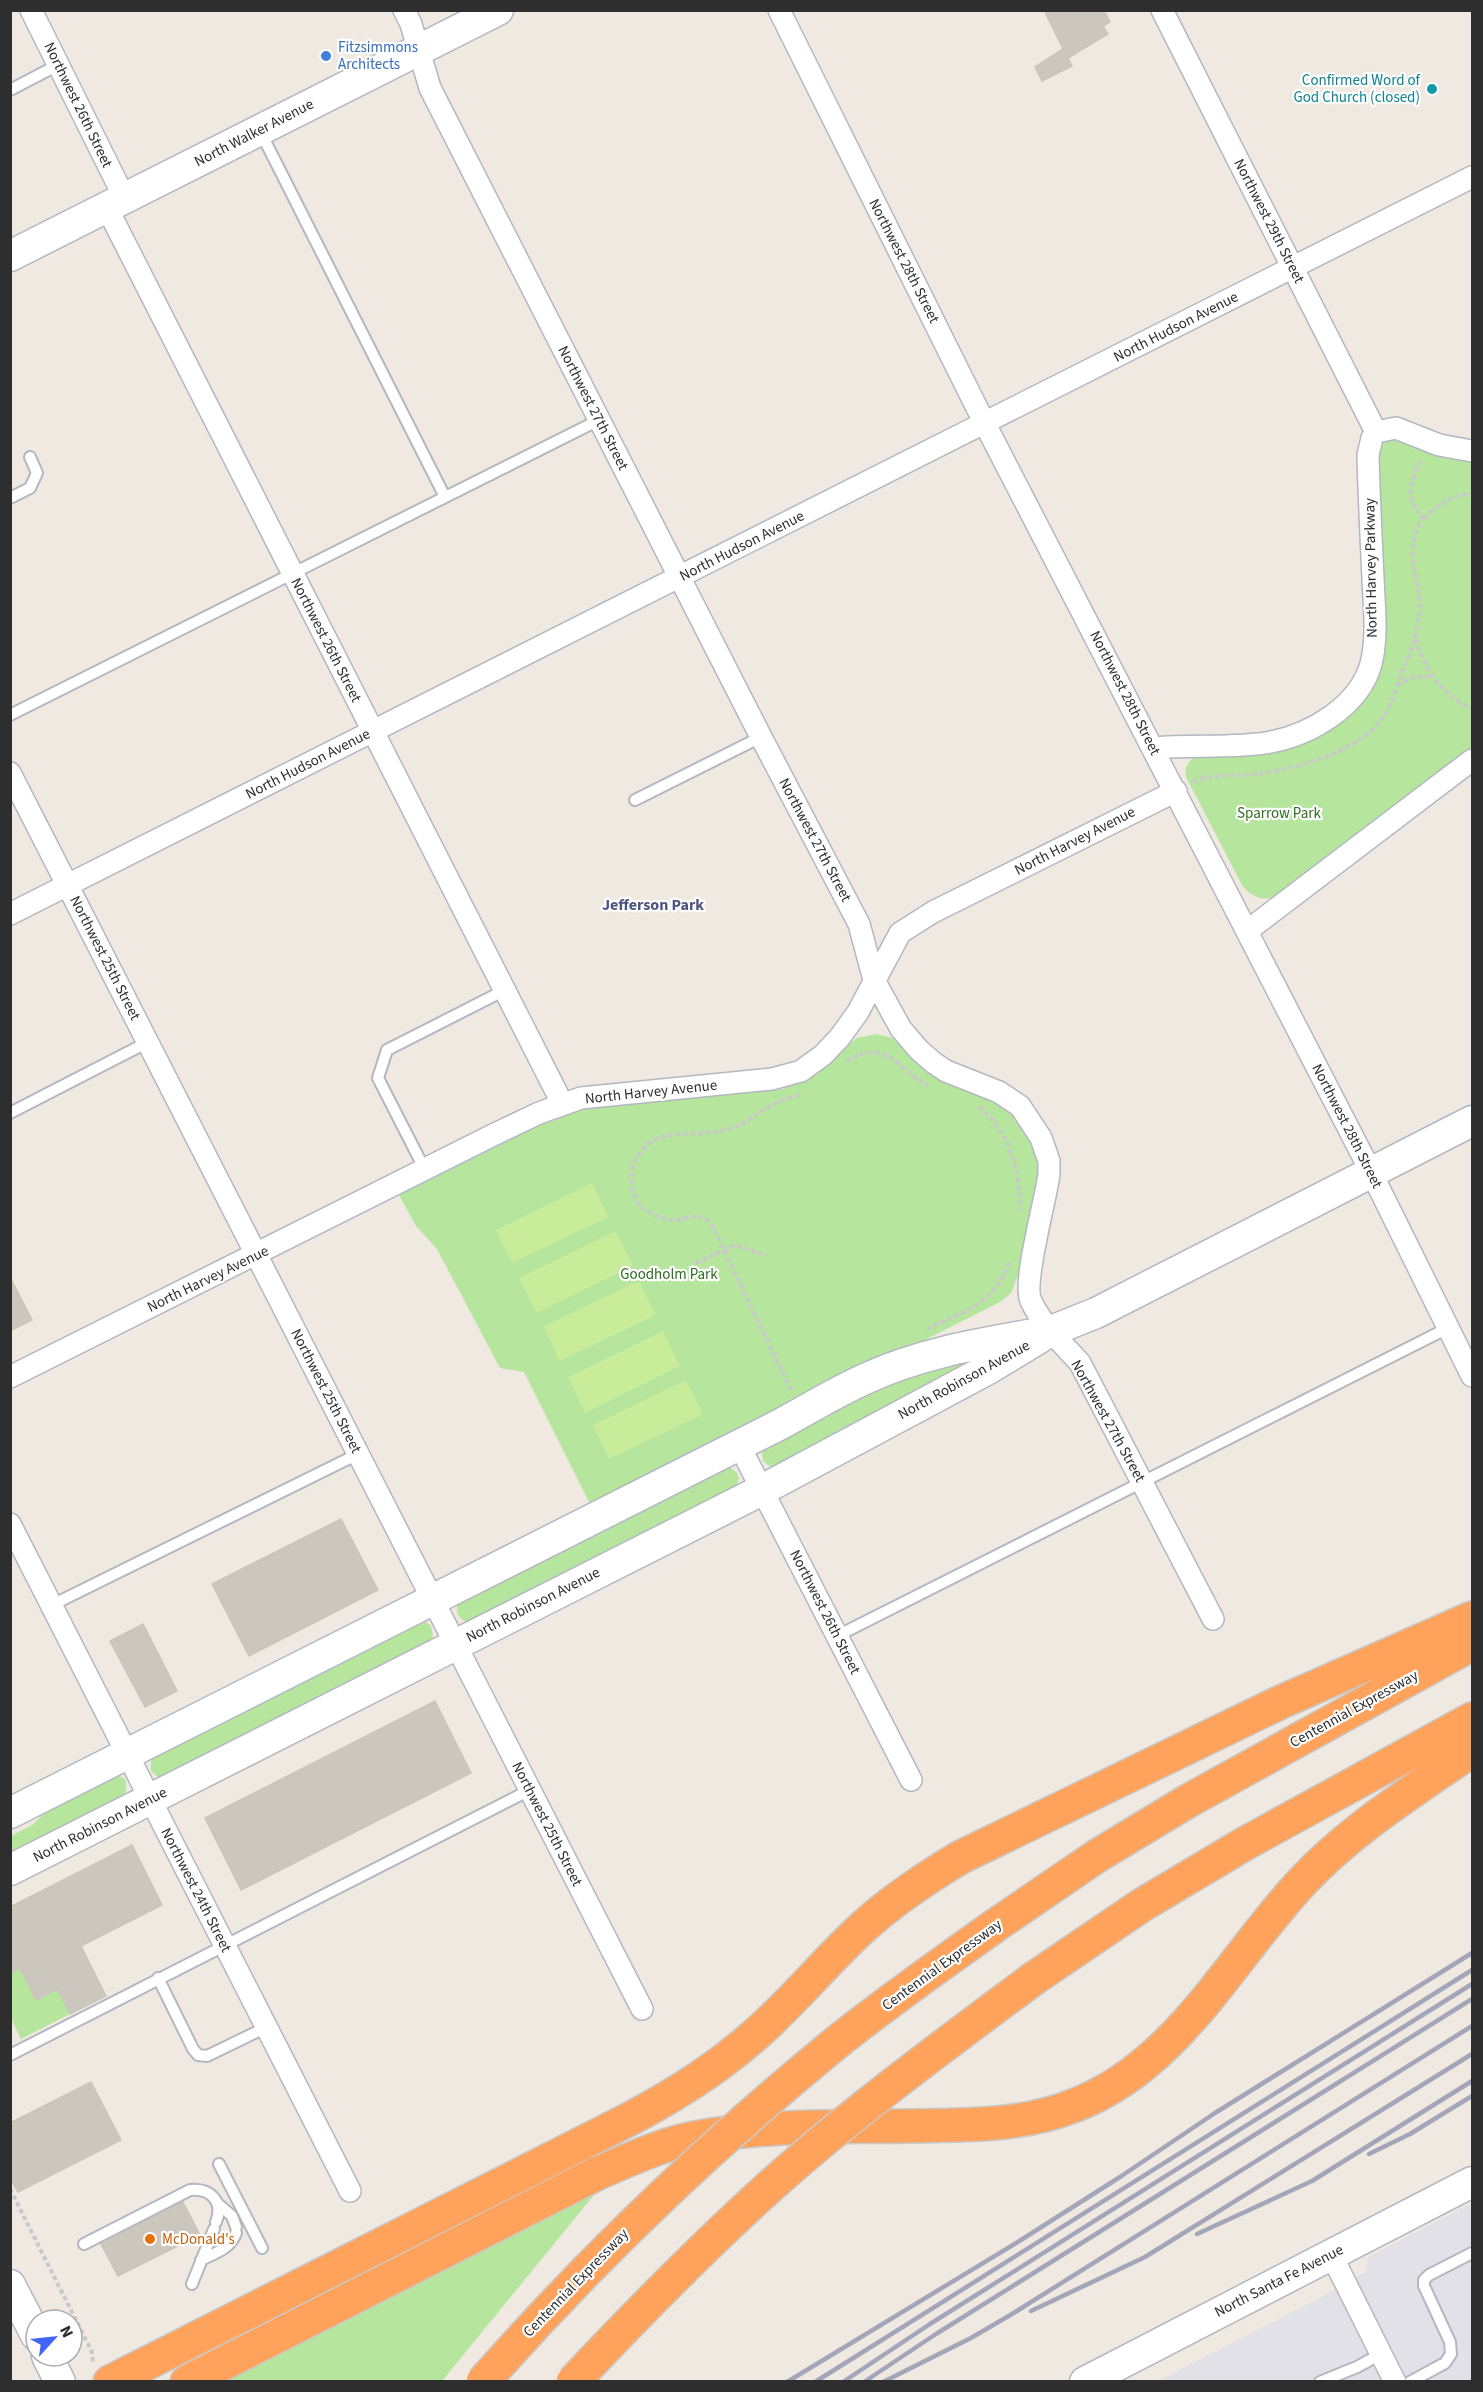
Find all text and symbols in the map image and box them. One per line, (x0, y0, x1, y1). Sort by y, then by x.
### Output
place label: Fitzsimmons Architects (338, 37, 418, 75)
street label: Northwest 26th Street (38, 39, 118, 171)
marker: Fitzsimmons Architects (319, 49, 333, 63)
place label: Confirmed Word of God Church (closed) (1293, 70, 1421, 108)
marker: Confirmed Word of God Church (closed) (1425, 82, 1439, 96)
street label: North Walker Avenue (191, 94, 317, 172)
street label: Northwest 29th Street (1228, 155, 1310, 287)
street label: Northwest 28th Street (863, 195, 945, 327)
street label: North Hudson Avenue (1110, 286, 1242, 368)
street label: Northwest 27th Street (552, 342, 634, 474)
street label: North Harvey Parkway (1359, 498, 1383, 638)
street label: North Hudson Avenue (676, 505, 808, 587)
street label: Northwest 26th Street (285, 574, 367, 706)
street label: Northwest 28th Street (1084, 627, 1166, 759)
street label: North Hudson Avenue (242, 723, 374, 805)
street label: Northwest 27th Street (774, 774, 856, 906)
street label: North Harvey Avenue (1011, 801, 1139, 881)
park label: Sparrow Park (1237, 803, 1321, 824)
street label: Northwest 25th Street (64, 892, 146, 1024)
district label: Jefferson Park (602, 894, 704, 916)
street label: Northwest 28th Street (1306, 1060, 1388, 1192)
street label: North Harvey Avenue (584, 1075, 718, 1109)
street label: North Harvey Avenue (144, 1240, 272, 1318)
park label: Goodholm Park (620, 1264, 718, 1285)
street label: Northwest 25th Street (285, 1325, 367, 1457)
street label: North Robinson Avenue (894, 1335, 1034, 1425)
street label: Northwest 27th Street (1066, 1356, 1150, 1486)
street label: Northwest 26th Street (784, 1546, 866, 1678)
street label: North Robinson Avenue (462, 1562, 604, 1648)
street label: Centennial Expressway (1286, 1665, 1422, 1753)
street label: Northwest 25th Street (506, 1758, 588, 1890)
street label: North Robinson Avenue (29, 1782, 171, 1868)
street label: Northwest 24th Street (155, 1824, 237, 1956)
street label: Centennial Expressway (878, 1914, 1006, 2016)
street label: Centennial Expressway (519, 2224, 633, 2342)
place label: McDonald's (162, 2229, 235, 2250)
marker: McDonald's (143, 2232, 157, 2246)
street label: North Santa Fe Avenue (1211, 2239, 1347, 2323)
north arrow (24, 2308, 84, 2368)
text: N (54, 2322, 79, 2341)

